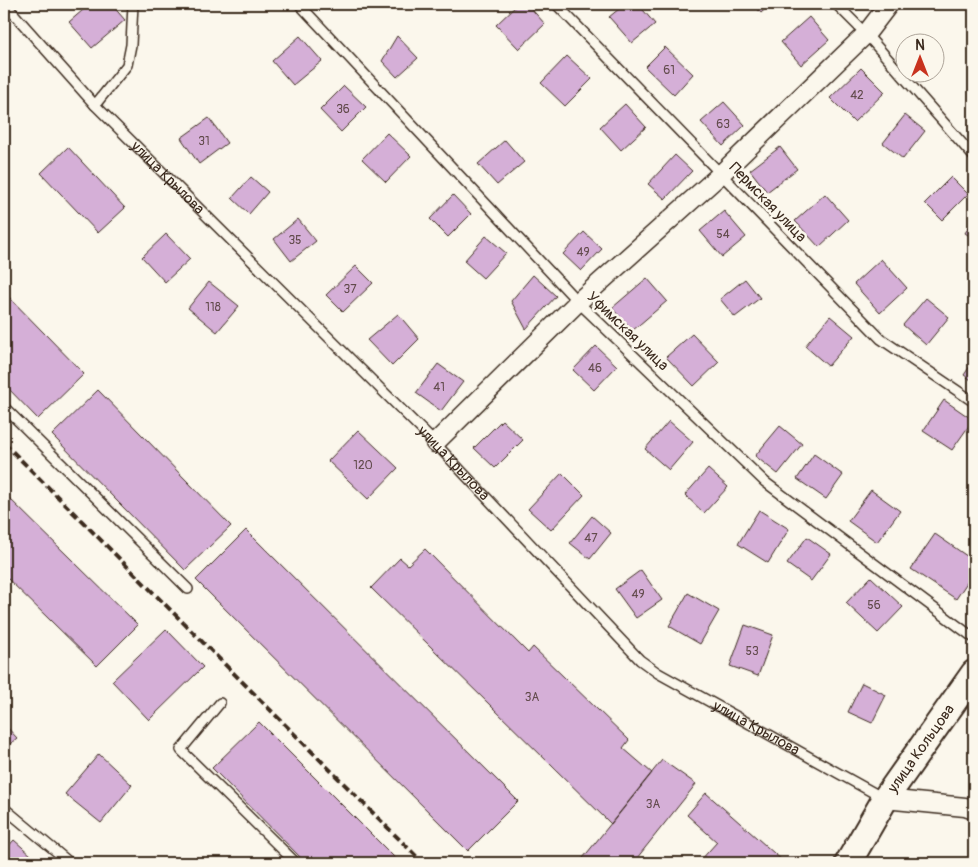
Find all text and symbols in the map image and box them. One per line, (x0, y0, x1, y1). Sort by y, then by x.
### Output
north arrow (896, 32, 946, 82)
text: N (915, 37, 925, 54)
house number: 61 (663, 63, 675, 78)
house number: 42 (850, 88, 864, 103)
house number: 36 (336, 102, 350, 117)
house number: 63 (716, 117, 730, 132)
house number: 31 (198, 134, 210, 149)
street label: улица Крылова (126, 136, 208, 218)
street label: Пермская улица (725, 159, 810, 246)
house number: 54 (716, 227, 730, 242)
house number: 35 (288, 233, 302, 248)
house number: 49 (576, 245, 590, 260)
house number: 37 (343, 282, 357, 297)
street label: Уфимская улица (583, 288, 672, 375)
house number: 118 (205, 300, 221, 315)
house number: 46 (588, 361, 602, 376)
house number: 41 (433, 380, 445, 395)
street label: улица Крылова (412, 421, 493, 505)
house number: 120 (353, 458, 373, 473)
house number: 47 (584, 531, 598, 546)
house number: 49 (631, 587, 645, 602)
house number: 56 (867, 598, 881, 613)
house number: 53 (745, 644, 759, 659)
house number: 3А (525, 690, 539, 705)
street label: улица Крылова (709, 696, 803, 760)
street label: улица Кольцова (883, 701, 959, 797)
house number: 3А (646, 797, 660, 812)

